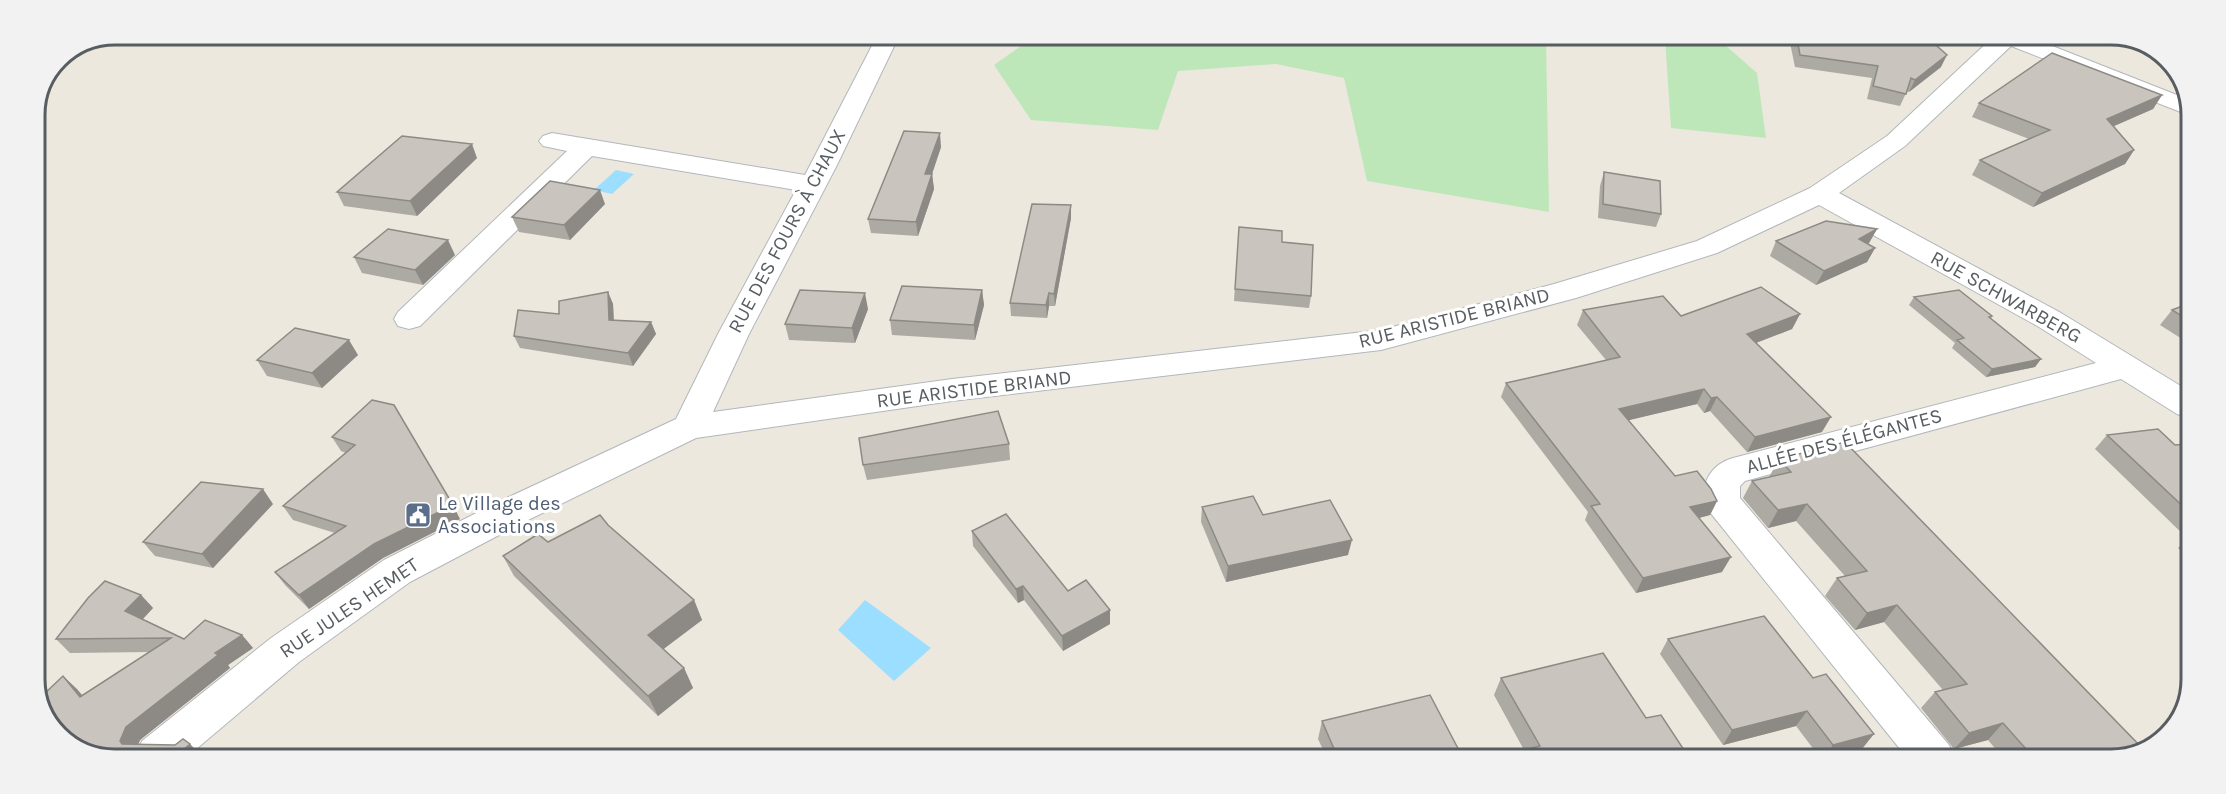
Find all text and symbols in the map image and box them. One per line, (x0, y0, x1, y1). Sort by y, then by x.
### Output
street label: RUE DES FOURS À CHAUX (723, 125, 851, 337)
street label: RUE SCHWARBERG (1927, 246, 2085, 348)
street label: RUE ARISTIDE BRIAND (1356, 283, 1552, 353)
street label: RUE ARISTIDE BRIAND (875, 366, 1073, 412)
street label: ALLÉE DES ÉLÉGANTES (1743, 403, 1944, 478)
place label: Le Village des Associations (438, 492, 561, 538)
public building icon: Le Village des Associations (403, 500, 433, 530)
street label: RUE JULES HEMET (275, 553, 423, 663)

